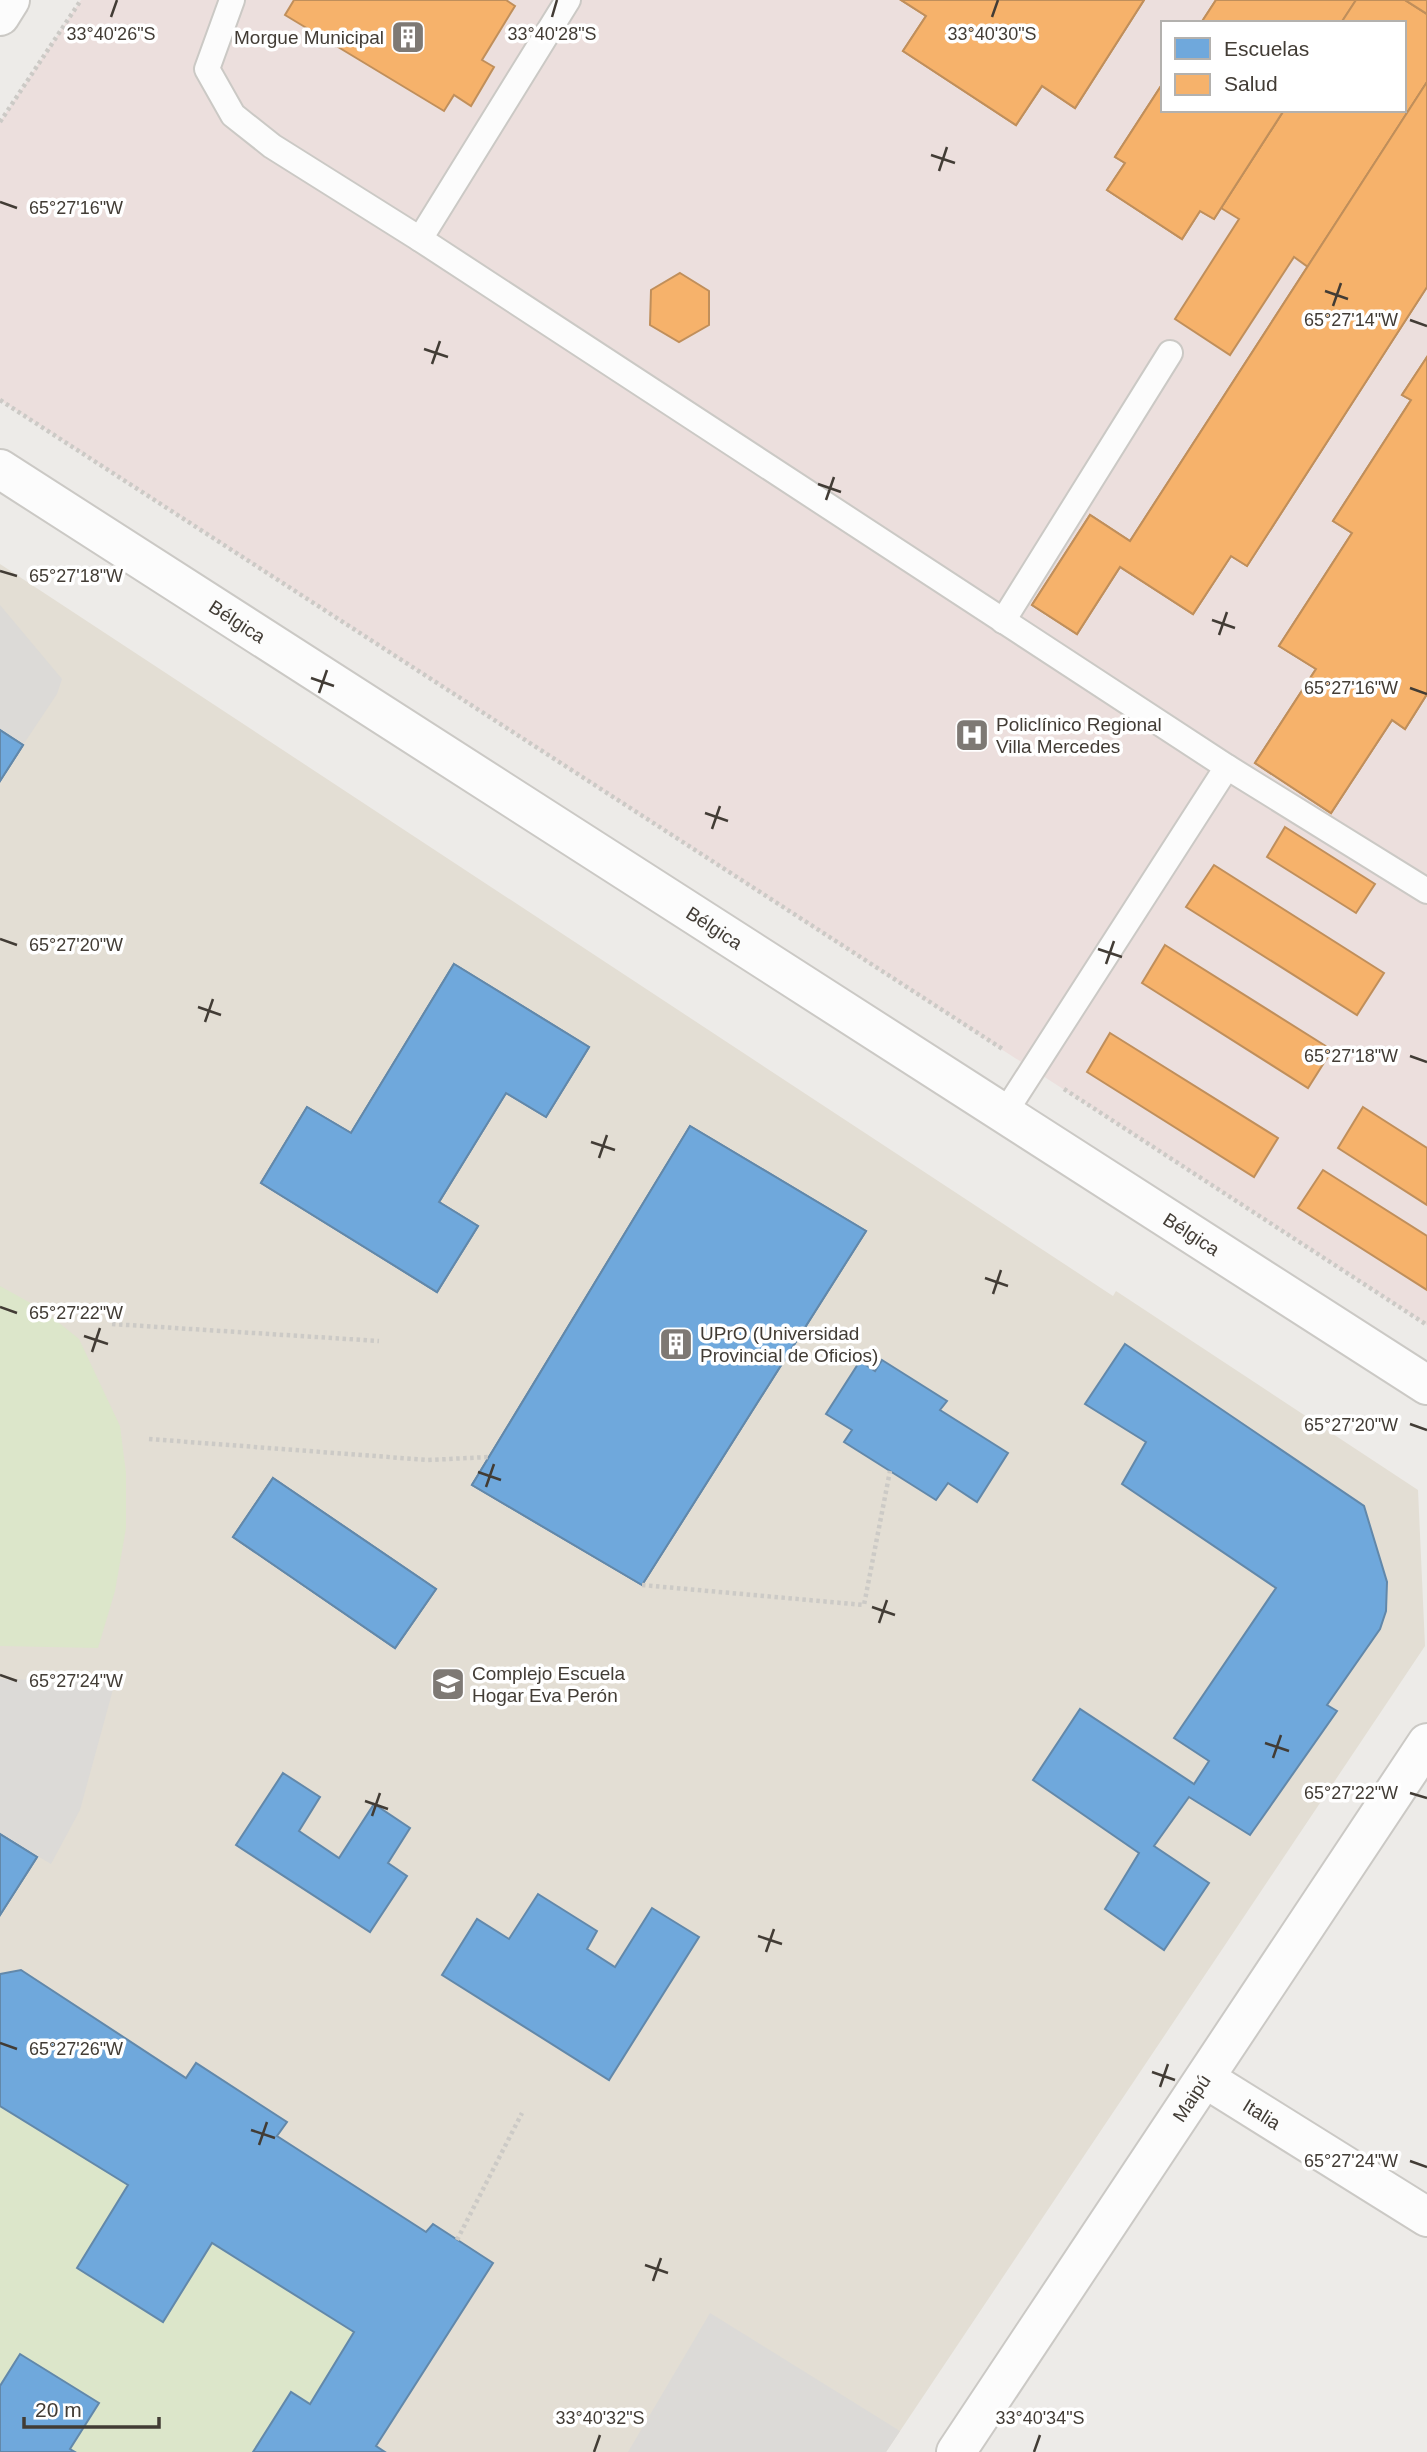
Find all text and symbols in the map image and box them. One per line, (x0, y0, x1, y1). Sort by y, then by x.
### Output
building icon: Morgue Municipal (389, 18, 427, 56)
legend (1161, 21, 1406, 112)
text: 33°40'26"S (66, 24, 156, 44)
text: 33°40'28"S (507, 24, 597, 44)
text: 33°40'30"S (947, 24, 1037, 44)
place label: Morgue Municipal (234, 27, 384, 48)
text: Escuelas (1224, 37, 1309, 60)
text: Salud (1224, 72, 1278, 95)
text: 65°27'16"W (29, 198, 123, 218)
text: 65°27'14"W (1304, 310, 1398, 330)
text: 65°27'18"W (29, 566, 123, 586)
street label: Bélgica (205, 596, 270, 647)
text: 65°27'16"W (1304, 678, 1398, 698)
place label: Policlínico Regional Villa Mercedes (996, 714, 1162, 757)
hospital icon: Policlínico Regional Villa Mercedes (953, 716, 991, 754)
street label: Bélgica (683, 902, 747, 954)
text: 65°27'20"W (29, 935, 123, 955)
text: 65°27'18"W (1304, 1046, 1398, 1066)
street label: Bélgica (1160, 1208, 1224, 1260)
text: 65°27'22"W (29, 1303, 123, 1323)
place label: UPrO (Universidad Provincial de Oficios) (700, 1323, 878, 1366)
building icon: UPrO (Universidad Provincial de Oficios) (657, 1325, 695, 1363)
text: 65°27'20"W (1304, 1415, 1398, 1435)
place label: Complejo Escuela Hogar Eva Perón (472, 1663, 626, 1706)
school or university icon: Complejo Escuela Hogar Eva Perón (429, 1665, 467, 1703)
text: 65°27'24"W (29, 1671, 123, 1691)
text: 65°27'22"W (1304, 1783, 1398, 1803)
text: 65°27'26"W (29, 2039, 123, 2059)
street label: Maipú (1168, 2071, 1214, 2125)
street label: Italia (1239, 2094, 1285, 2134)
text: 65°27'24"W (1304, 2151, 1398, 2171)
scale bar (24, 2386, 159, 2430)
text: 20 m (35, 2398, 82, 2421)
text: 33°40'32"S (555, 2408, 645, 2428)
text: 33°40'34"S (995, 2408, 1085, 2428)

